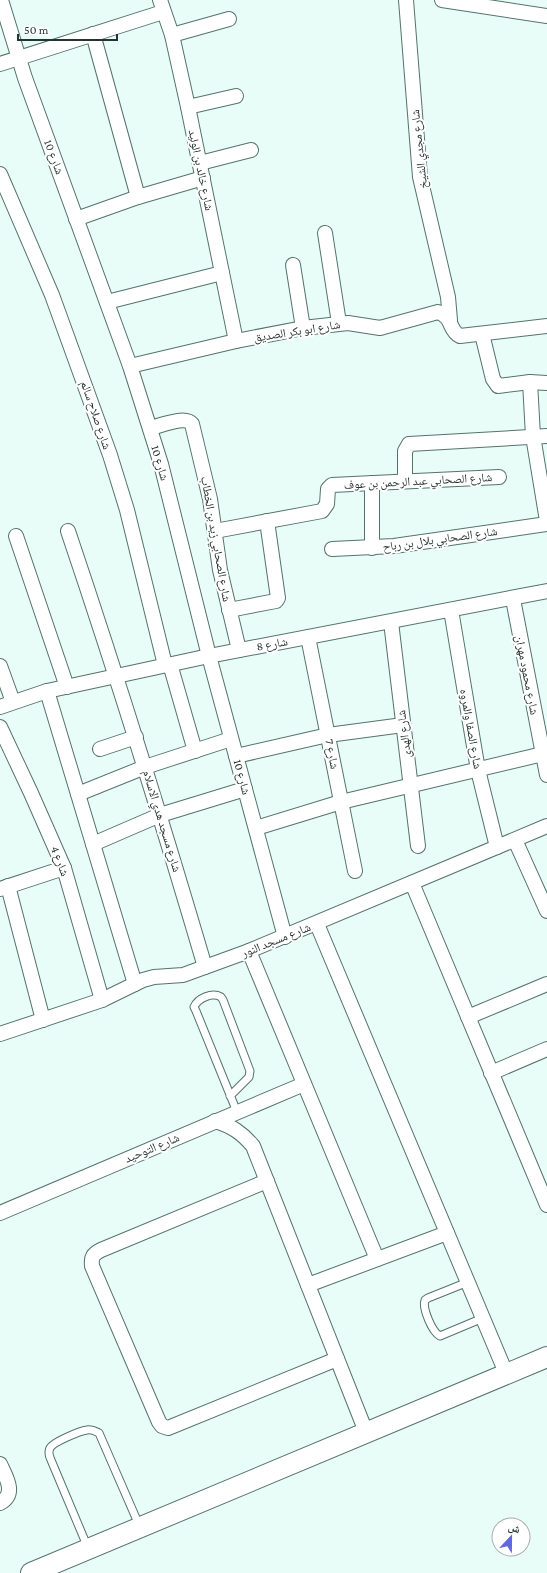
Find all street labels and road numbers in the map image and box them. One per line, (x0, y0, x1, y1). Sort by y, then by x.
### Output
street label: شارع مجدي الشيخ (408, 108, 433, 189)
street label: شارع خالد بن الوليد (185, 128, 216, 212)
street label: شارع 10 (40, 138, 67, 177)
street label: شارع ابو بكر الصديق (253, 317, 341, 346)
street label: شارع صلاح سالم (77, 379, 114, 452)
street label: شارع 10 (147, 444, 172, 483)
street label: شارع الصحابي عبد الرحمن بن عوف (343, 470, 493, 495)
street label: شارع الصحابي زيد بن الخطاب (195, 475, 234, 603)
street label: شارع الصحابي بلال بن رباح (382, 524, 499, 557)
street label: شارع 8 (255, 634, 289, 655)
street label: شارع محمود مهران (511, 634, 542, 716)
street label: شارع الصفا والمروه (456, 688, 485, 770)
street label: شارع الهدى (394, 709, 415, 759)
street label: شارع 7 (321, 738, 342, 771)
street label: شارع 10 (230, 758, 253, 796)
street label: شارع مسجد هدي الاسلام (137, 768, 184, 875)
street label: شارع 4 (47, 844, 72, 879)
street label: شارع مسجد النور (238, 920, 313, 962)
street label: شارع التوحيد (123, 1130, 182, 1167)

